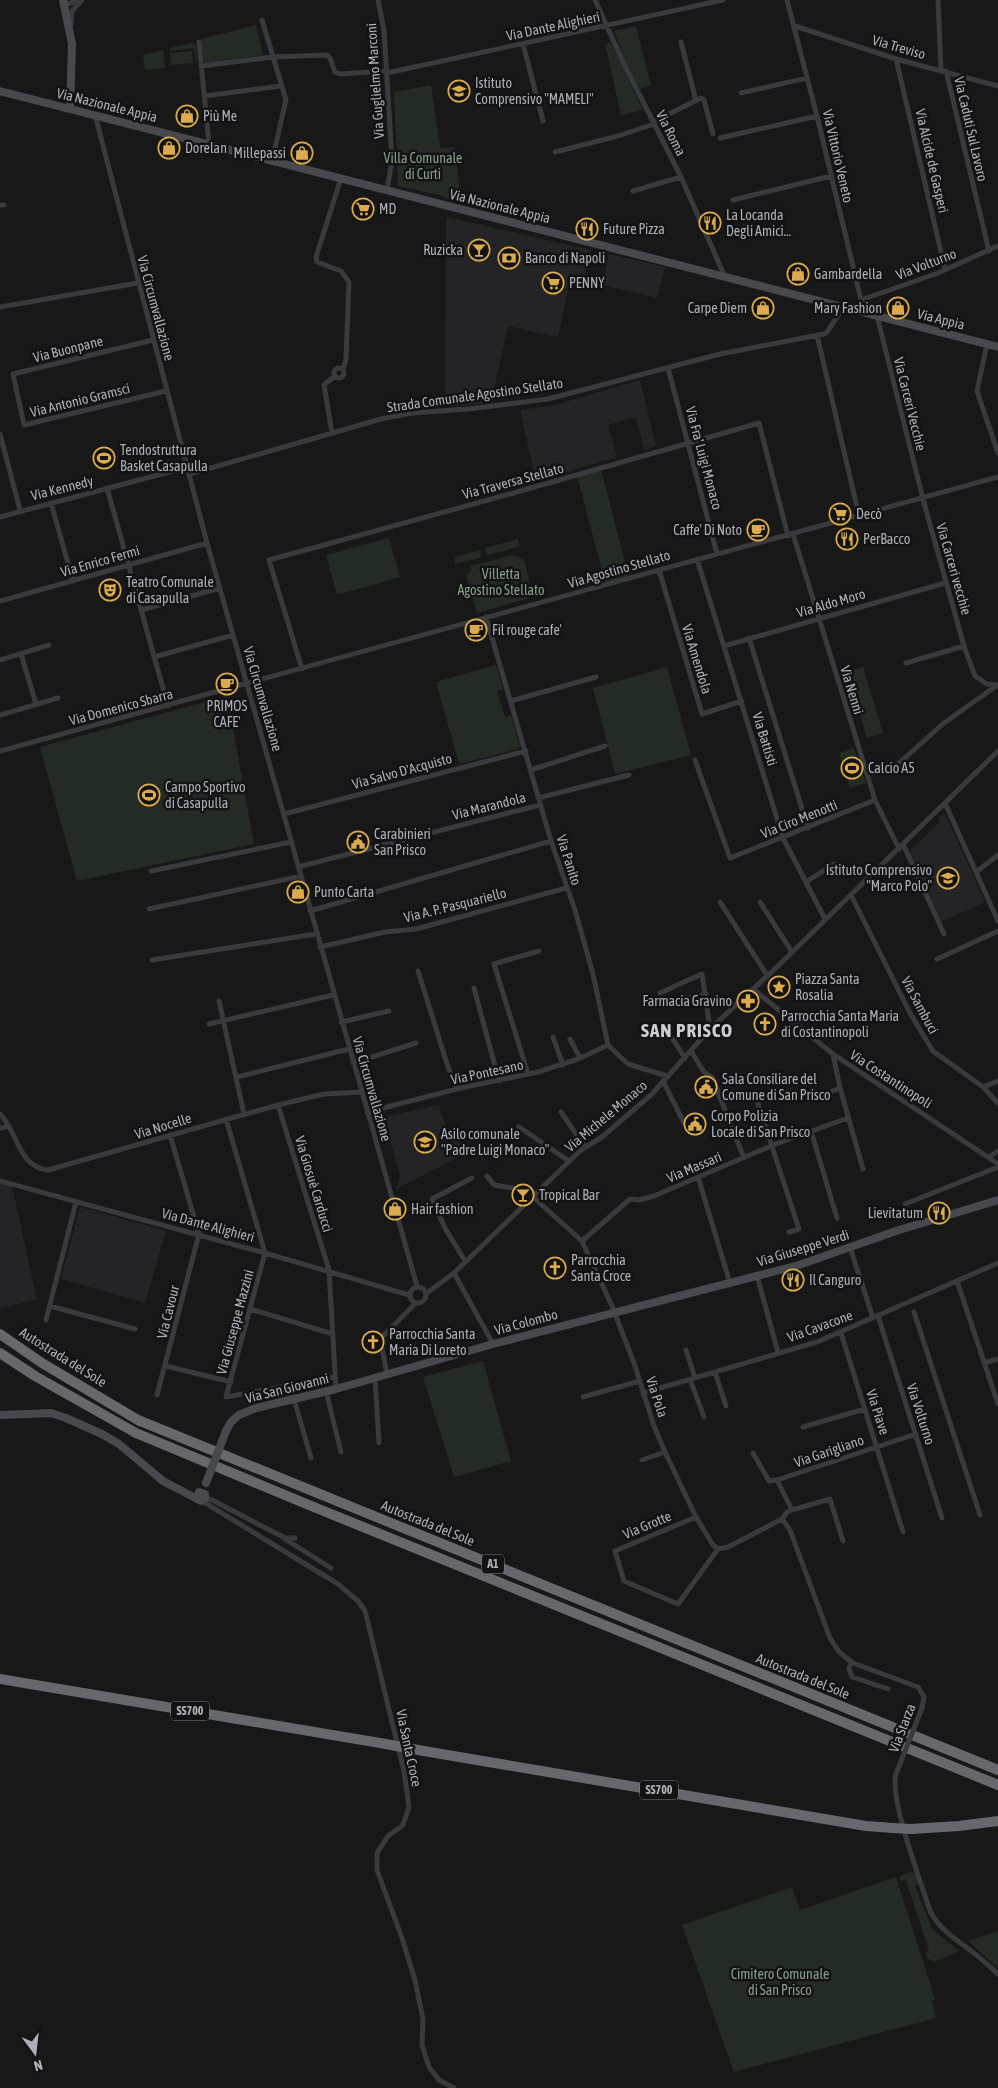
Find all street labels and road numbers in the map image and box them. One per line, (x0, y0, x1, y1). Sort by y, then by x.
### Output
street label: Via Dante Alighieri (505, 8, 601, 44)
street label: Via Guglielmo Marconi (363, 23, 387, 139)
street label: Via Treviso (871, 32, 927, 62)
street label: Via Caduti Sul Lavoro (951, 75, 991, 183)
street label: Via Nazionale Appia (55, 85, 159, 125)
street label: Via Alcide de Gasperi (912, 107, 952, 215)
street label: Via Roma (653, 108, 689, 158)
street label: Via Vittorio Veneto (819, 108, 857, 204)
street label: Via Nazionale Appia (448, 186, 552, 226)
street label: Via Volturno (893, 245, 959, 283)
street label: Via Circumvallazione (134, 254, 178, 362)
street label: Via Appia (916, 305, 966, 333)
street label: Via Buonpane (31, 333, 105, 365)
street label: Via Carceri Vecchie (891, 356, 929, 452)
street label: Strada Comunale Agostino Stellato (386, 375, 564, 415)
street label: Via Antonio Gramsci (28, 380, 132, 420)
street label: Via Fra' Luigi Monaco (683, 405, 725, 511)
street label: Via Traversa Stellato (461, 460, 565, 502)
street label: Via Kennedy (29, 472, 95, 503)
street label: Via Carceri vecchie (933, 521, 975, 617)
street label: Via Enrico Fermi (59, 542, 141, 580)
street label: Via Agostino Stellato (566, 547, 672, 591)
street label: Via Aldo Moro (795, 586, 867, 620)
street label: Via Amendola (679, 622, 715, 696)
street label: Via Circumvallazione (240, 645, 286, 753)
street label: Via Nenni (837, 664, 867, 716)
street label: Via Domenico Sbarra (67, 685, 175, 729)
street label: Via Battisti (749, 710, 781, 768)
street label: Via Salvo D'Acquisto (350, 750, 454, 792)
street label: Via Marandola (451, 789, 527, 823)
street label: Via Ciro Menotti (758, 796, 840, 842)
street label: Via Panito (553, 833, 585, 887)
street label: Via A. P. Pasquariello (402, 885, 508, 925)
street label: Via Sambuci (898, 974, 942, 1036)
street label: Via Circumvallazione (349, 1035, 395, 1143)
street label: Via Costantinopoli (847, 1047, 935, 1111)
street label: Via Pontesano (449, 1057, 525, 1087)
street label: Via Michele Monaco (562, 1077, 650, 1155)
street label: Via Nocelle (133, 1110, 193, 1142)
street label: Via Giosuè Carducci (292, 1134, 336, 1234)
street label: Via Massari (664, 1148, 724, 1186)
street label: Via Dante Alighieri (160, 1205, 256, 1245)
street label: Via Giuseppe Verdi (755, 1226, 851, 1270)
street label: Via Giuseppe Mazzini (213, 1268, 257, 1376)
street label: Via Cavour (154, 1283, 183, 1340)
street label: Via Colombo (493, 1306, 559, 1338)
street label: Via Cavacone (785, 1307, 855, 1345)
street label: Autostrada del Sole (17, 1324, 109, 1390)
street label: Via San Giovanni (244, 1370, 330, 1406)
street label: Via Pola (643, 1375, 671, 1419)
street label: Via Volturno (904, 1381, 938, 1447)
street label: Via Piave (863, 1387, 893, 1437)
street label: Via Garigliano (792, 1432, 866, 1470)
street label: Autostrada del Sole (379, 1497, 477, 1549)
street label: Via Grotte (620, 1508, 674, 1542)
road number: A1 (482, 1555, 504, 1574)
street label: Autostrada del Sole (754, 1650, 852, 1702)
road number: SS700 (171, 1702, 209, 1720)
street label: Via Starza (885, 1702, 919, 1754)
street label: Via Santa Croce (393, 1708, 425, 1788)
road number: SS700 (640, 1780, 678, 1800)

